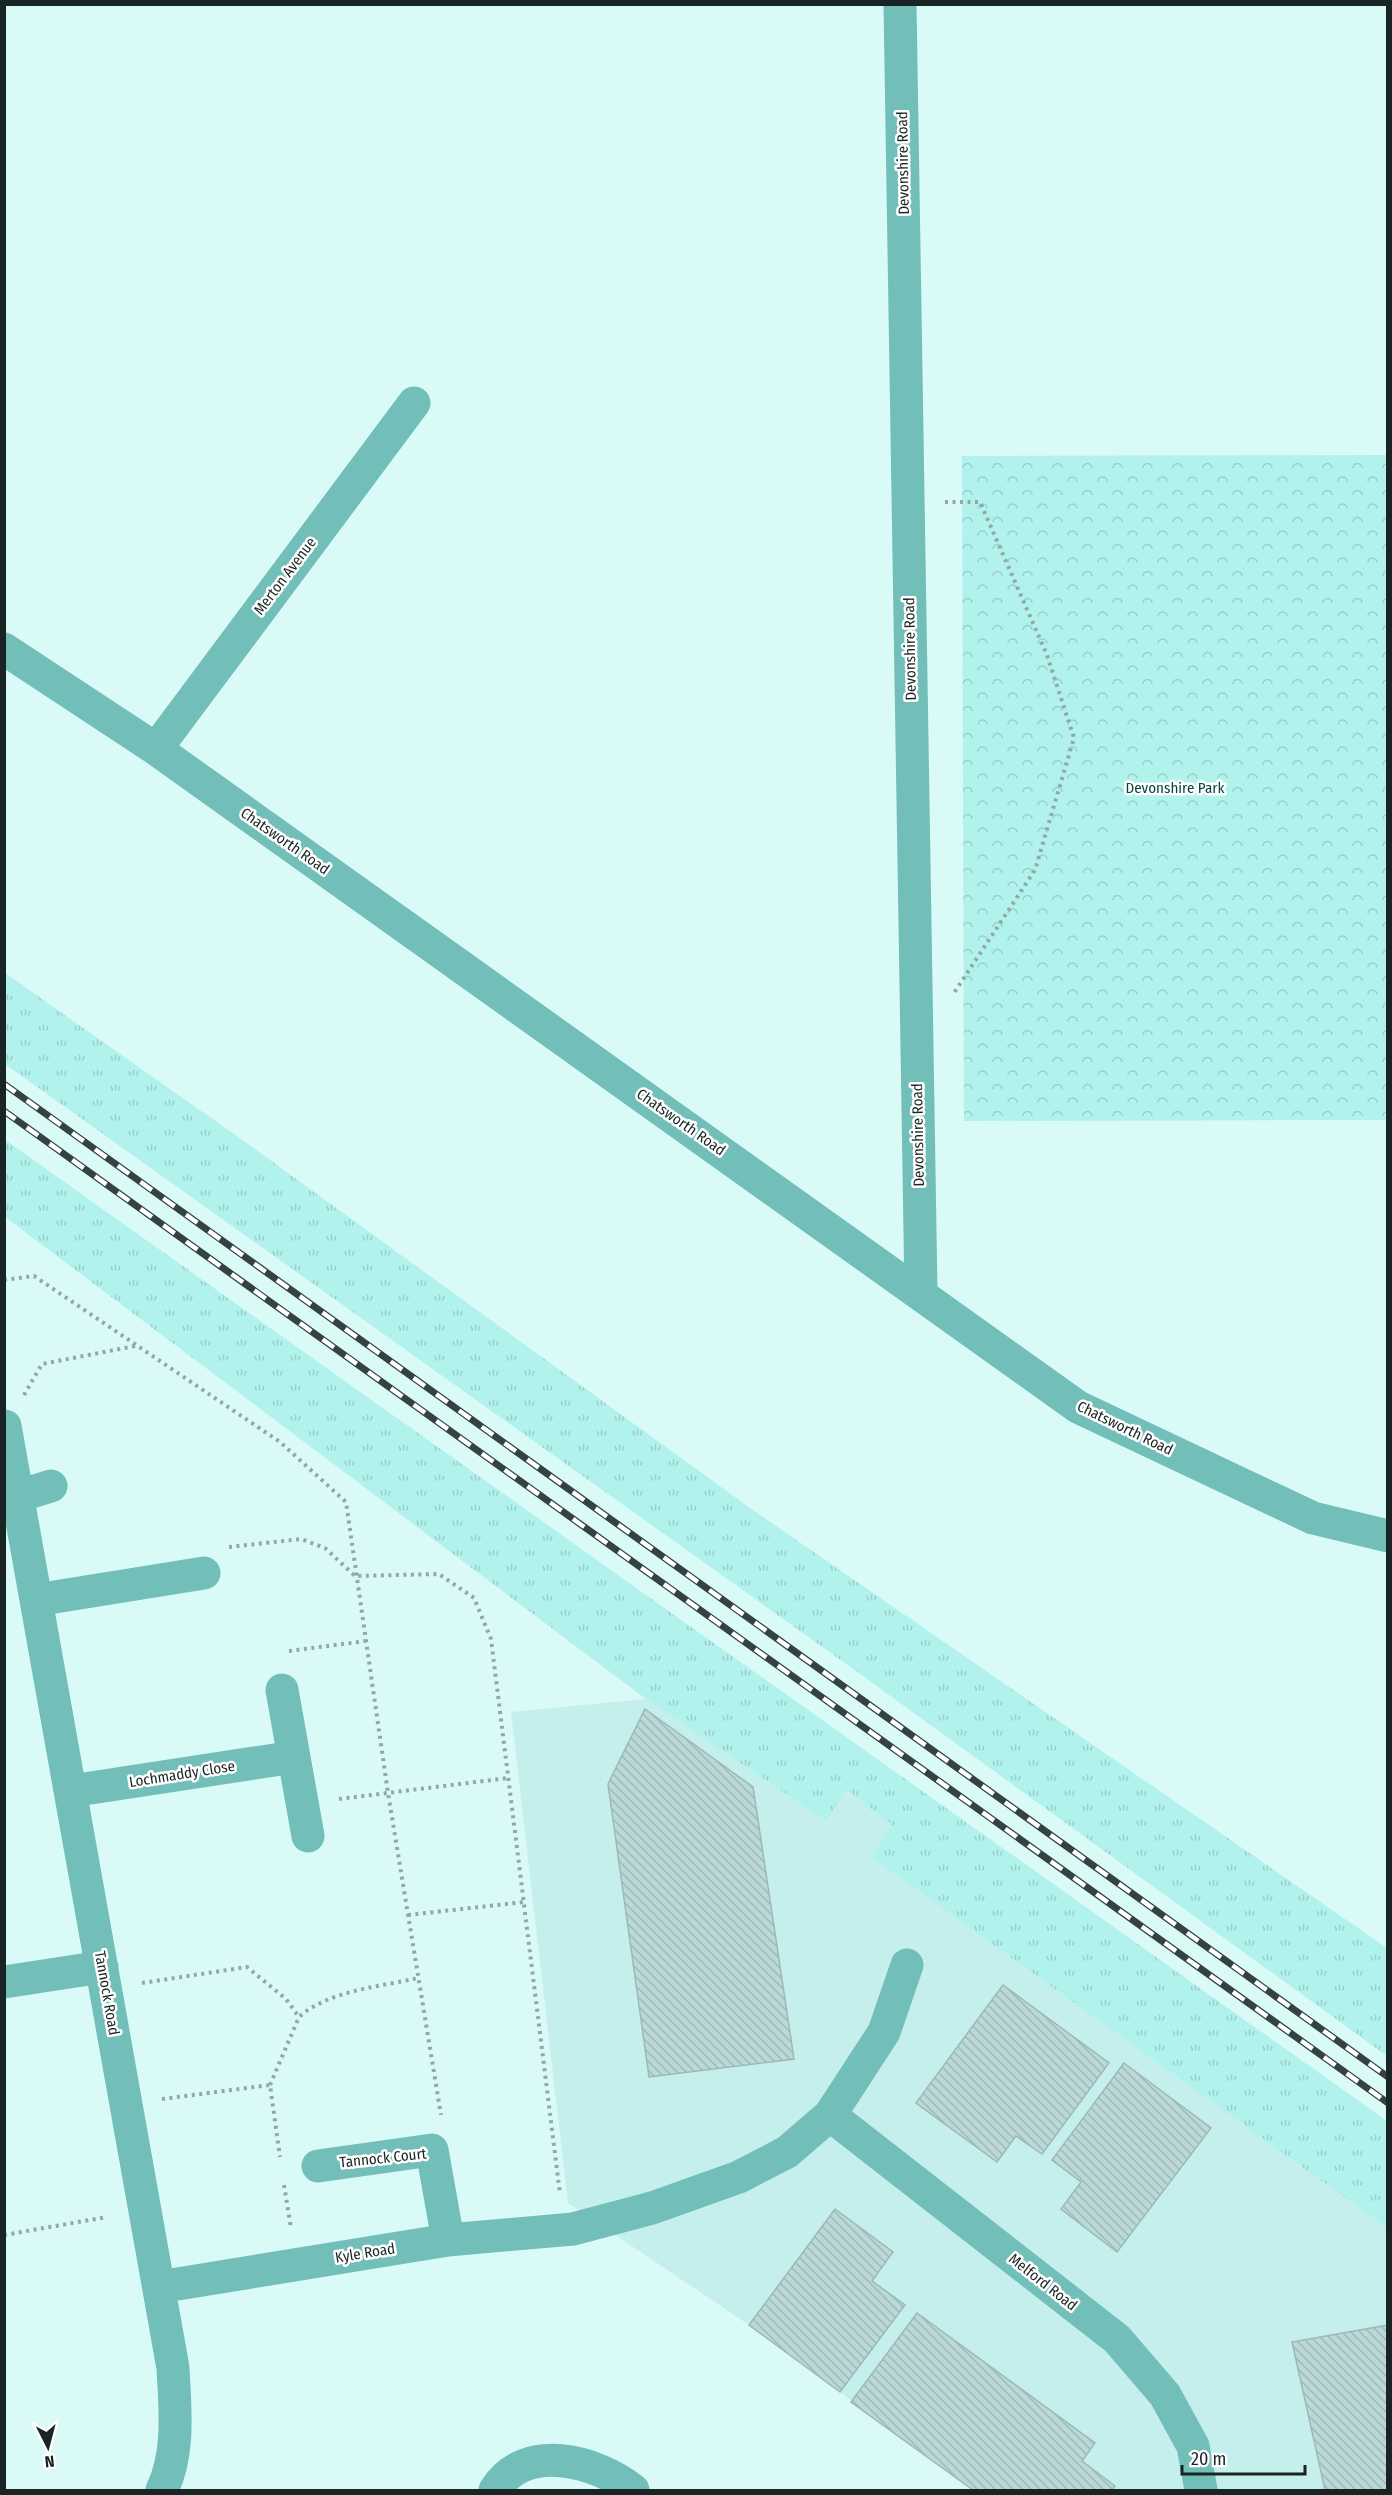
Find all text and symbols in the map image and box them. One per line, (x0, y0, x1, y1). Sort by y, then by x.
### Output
street label: Devonshire Road (893, 111, 913, 215)
street label: Merton Avenue (250, 534, 320, 618)
street label: Devonshire Road (900, 597, 920, 701)
park label: Devonshire Park (1126, 779, 1224, 797)
street label: Chatsworth Road (237, 804, 333, 878)
street label: Devonshire Road (908, 1083, 928, 1187)
street label: Chatsworth Road (633, 1085, 729, 1159)
street label: Chatsworth Road (1074, 1397, 1176, 1459)
street label: Lochmaddy Close (128, 1757, 236, 1791)
street label: Tannock Road (91, 1949, 123, 2037)
street label: Tannock Court (339, 2144, 427, 2172)
street label: Kyle Road (334, 2239, 396, 2267)
street label: Melford Road (1005, 2250, 1081, 2314)
north arrow (18, 2417, 78, 2477)
scale bar (1182, 2438, 1305, 2476)
text: 20 m (1191, 2448, 1226, 2470)
text: N (44, 2451, 55, 2471)

